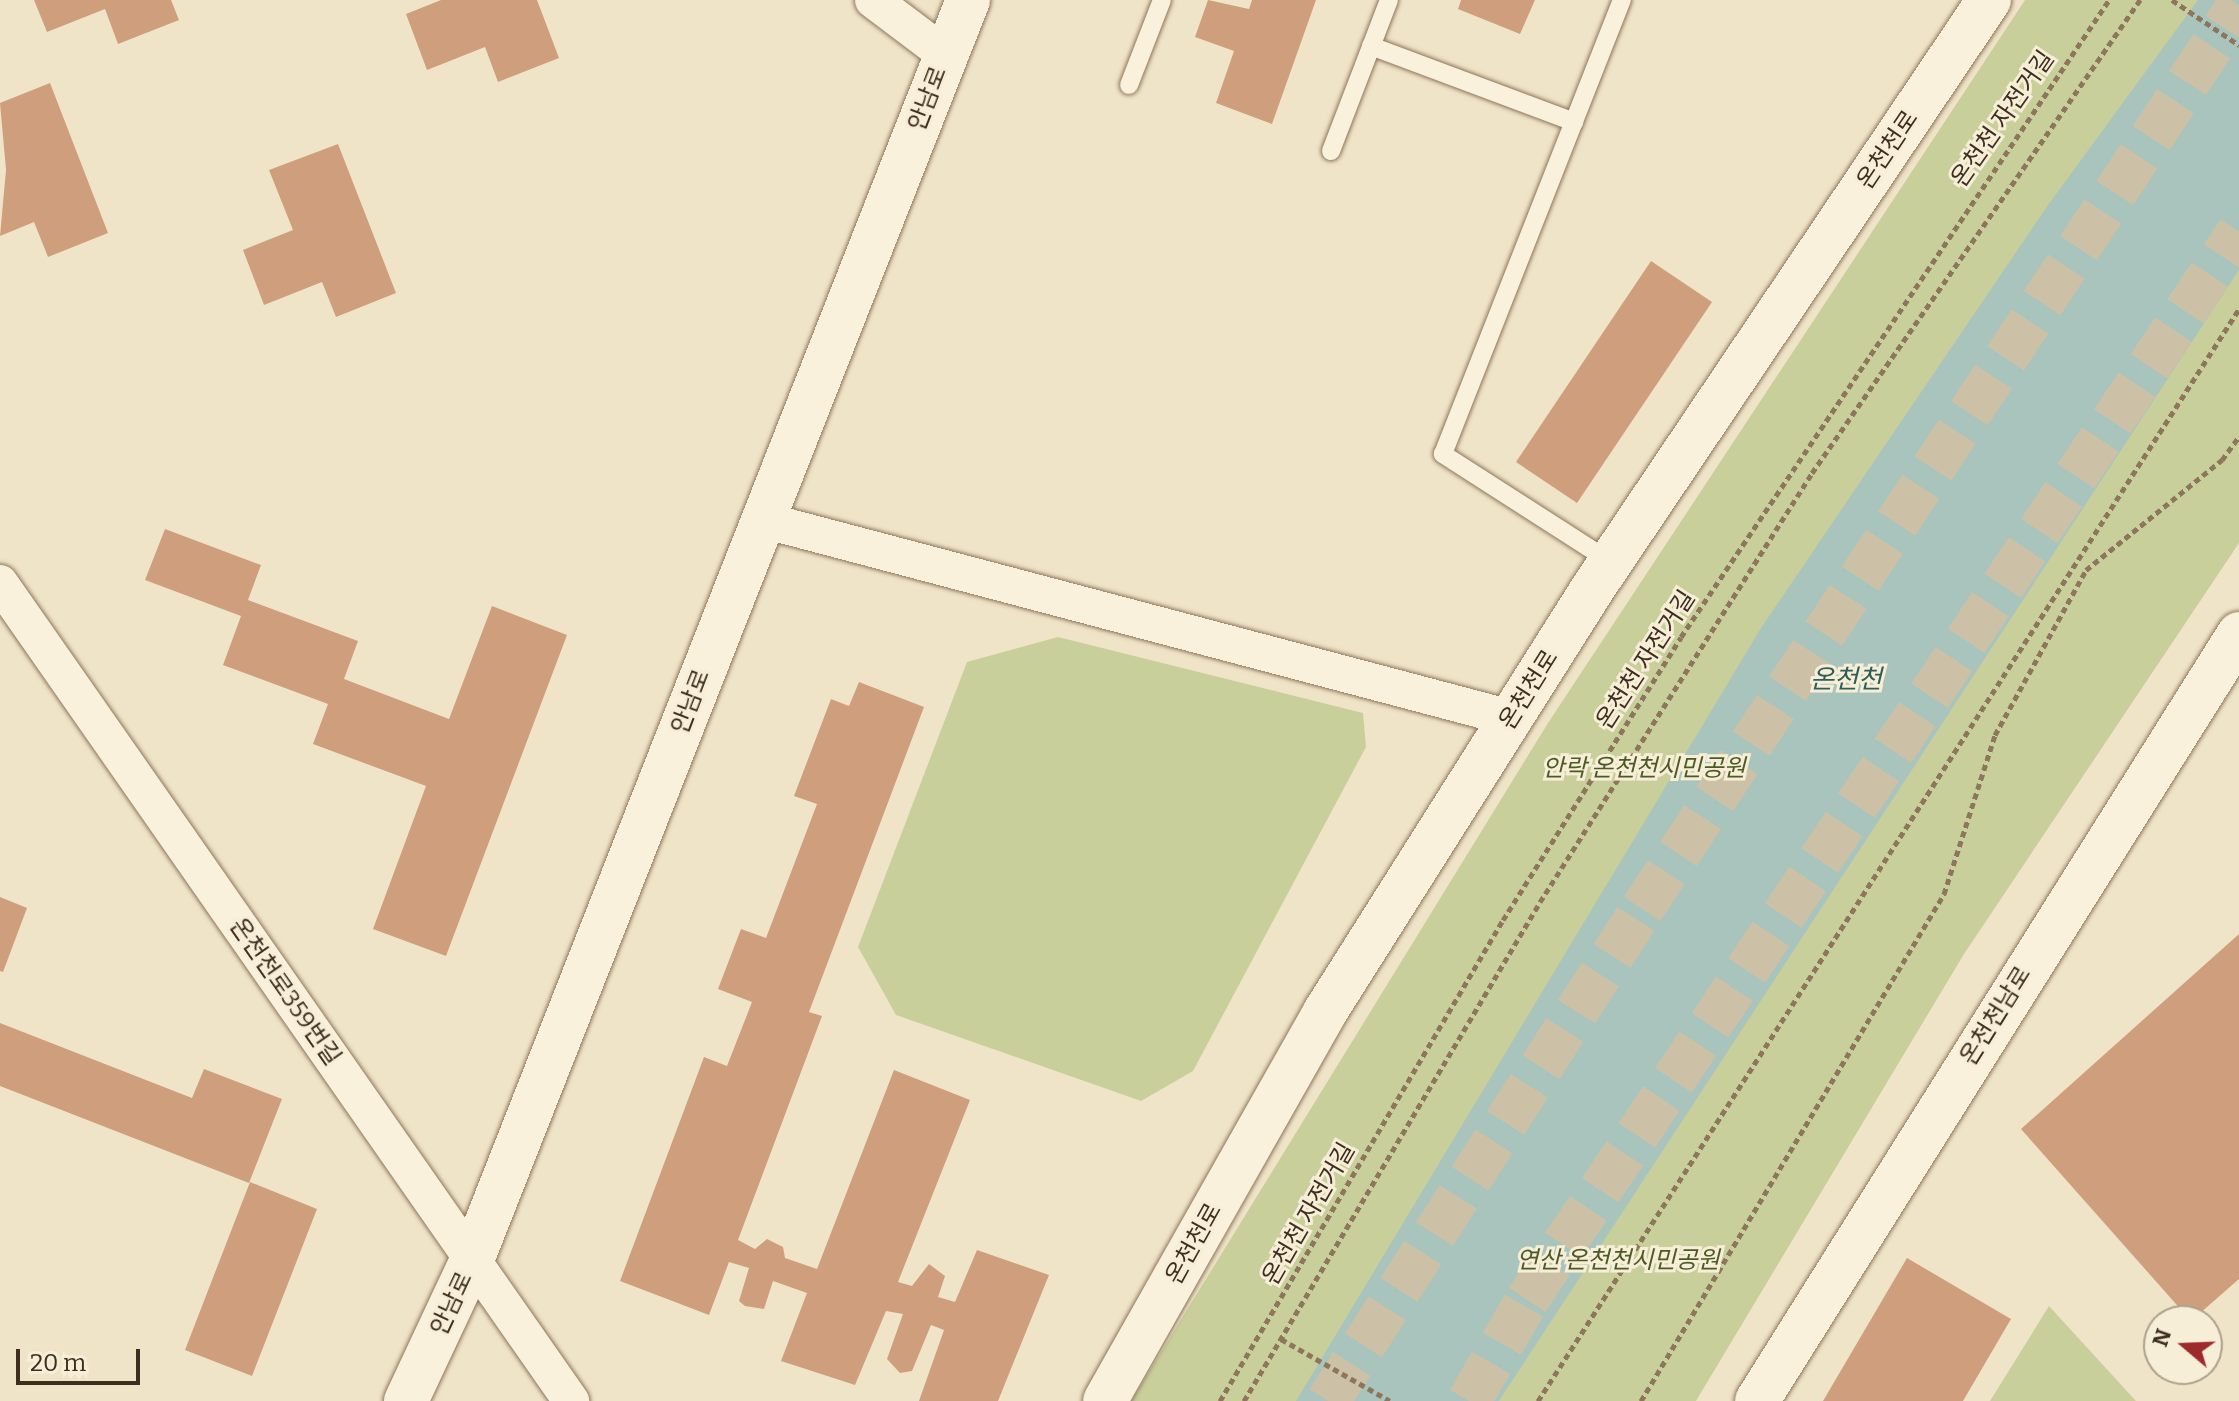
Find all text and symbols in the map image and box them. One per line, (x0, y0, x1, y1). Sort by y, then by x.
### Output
street label: 온천천 자전거길 (1946, 45, 2060, 193)
street label: 안남로 (903, 63, 953, 135)
street label: 온천천로 (1851, 105, 1925, 195)
street label: 온천천 자전거길 (1591, 585, 1701, 735)
street label: 온천천로 (1493, 645, 1565, 735)
water label: 온천천 (1810, 664, 1882, 696)
street label: 안남로 (666, 666, 716, 738)
park label: 안락 온천천시민공원 (1542, 755, 1746, 783)
street label: 온천천로359번길 (224, 913, 346, 1071)
street label: 온천천남로 (1955, 962, 2037, 1070)
street label: 온천천 자전거길 (1257, 1138, 1361, 1290)
street label: 온천천로 (1160, 1198, 1228, 1290)
park label: 연산 온천천시민공원 (1516, 1247, 1720, 1275)
street label: 안남로 (425, 1268, 479, 1340)
north arrow (2143, 1305, 2223, 1385)
text: N (2146, 1325, 2177, 1350)
scale bar (20, 1333, 144, 1383)
text: 20 m (30, 1349, 86, 1377)

